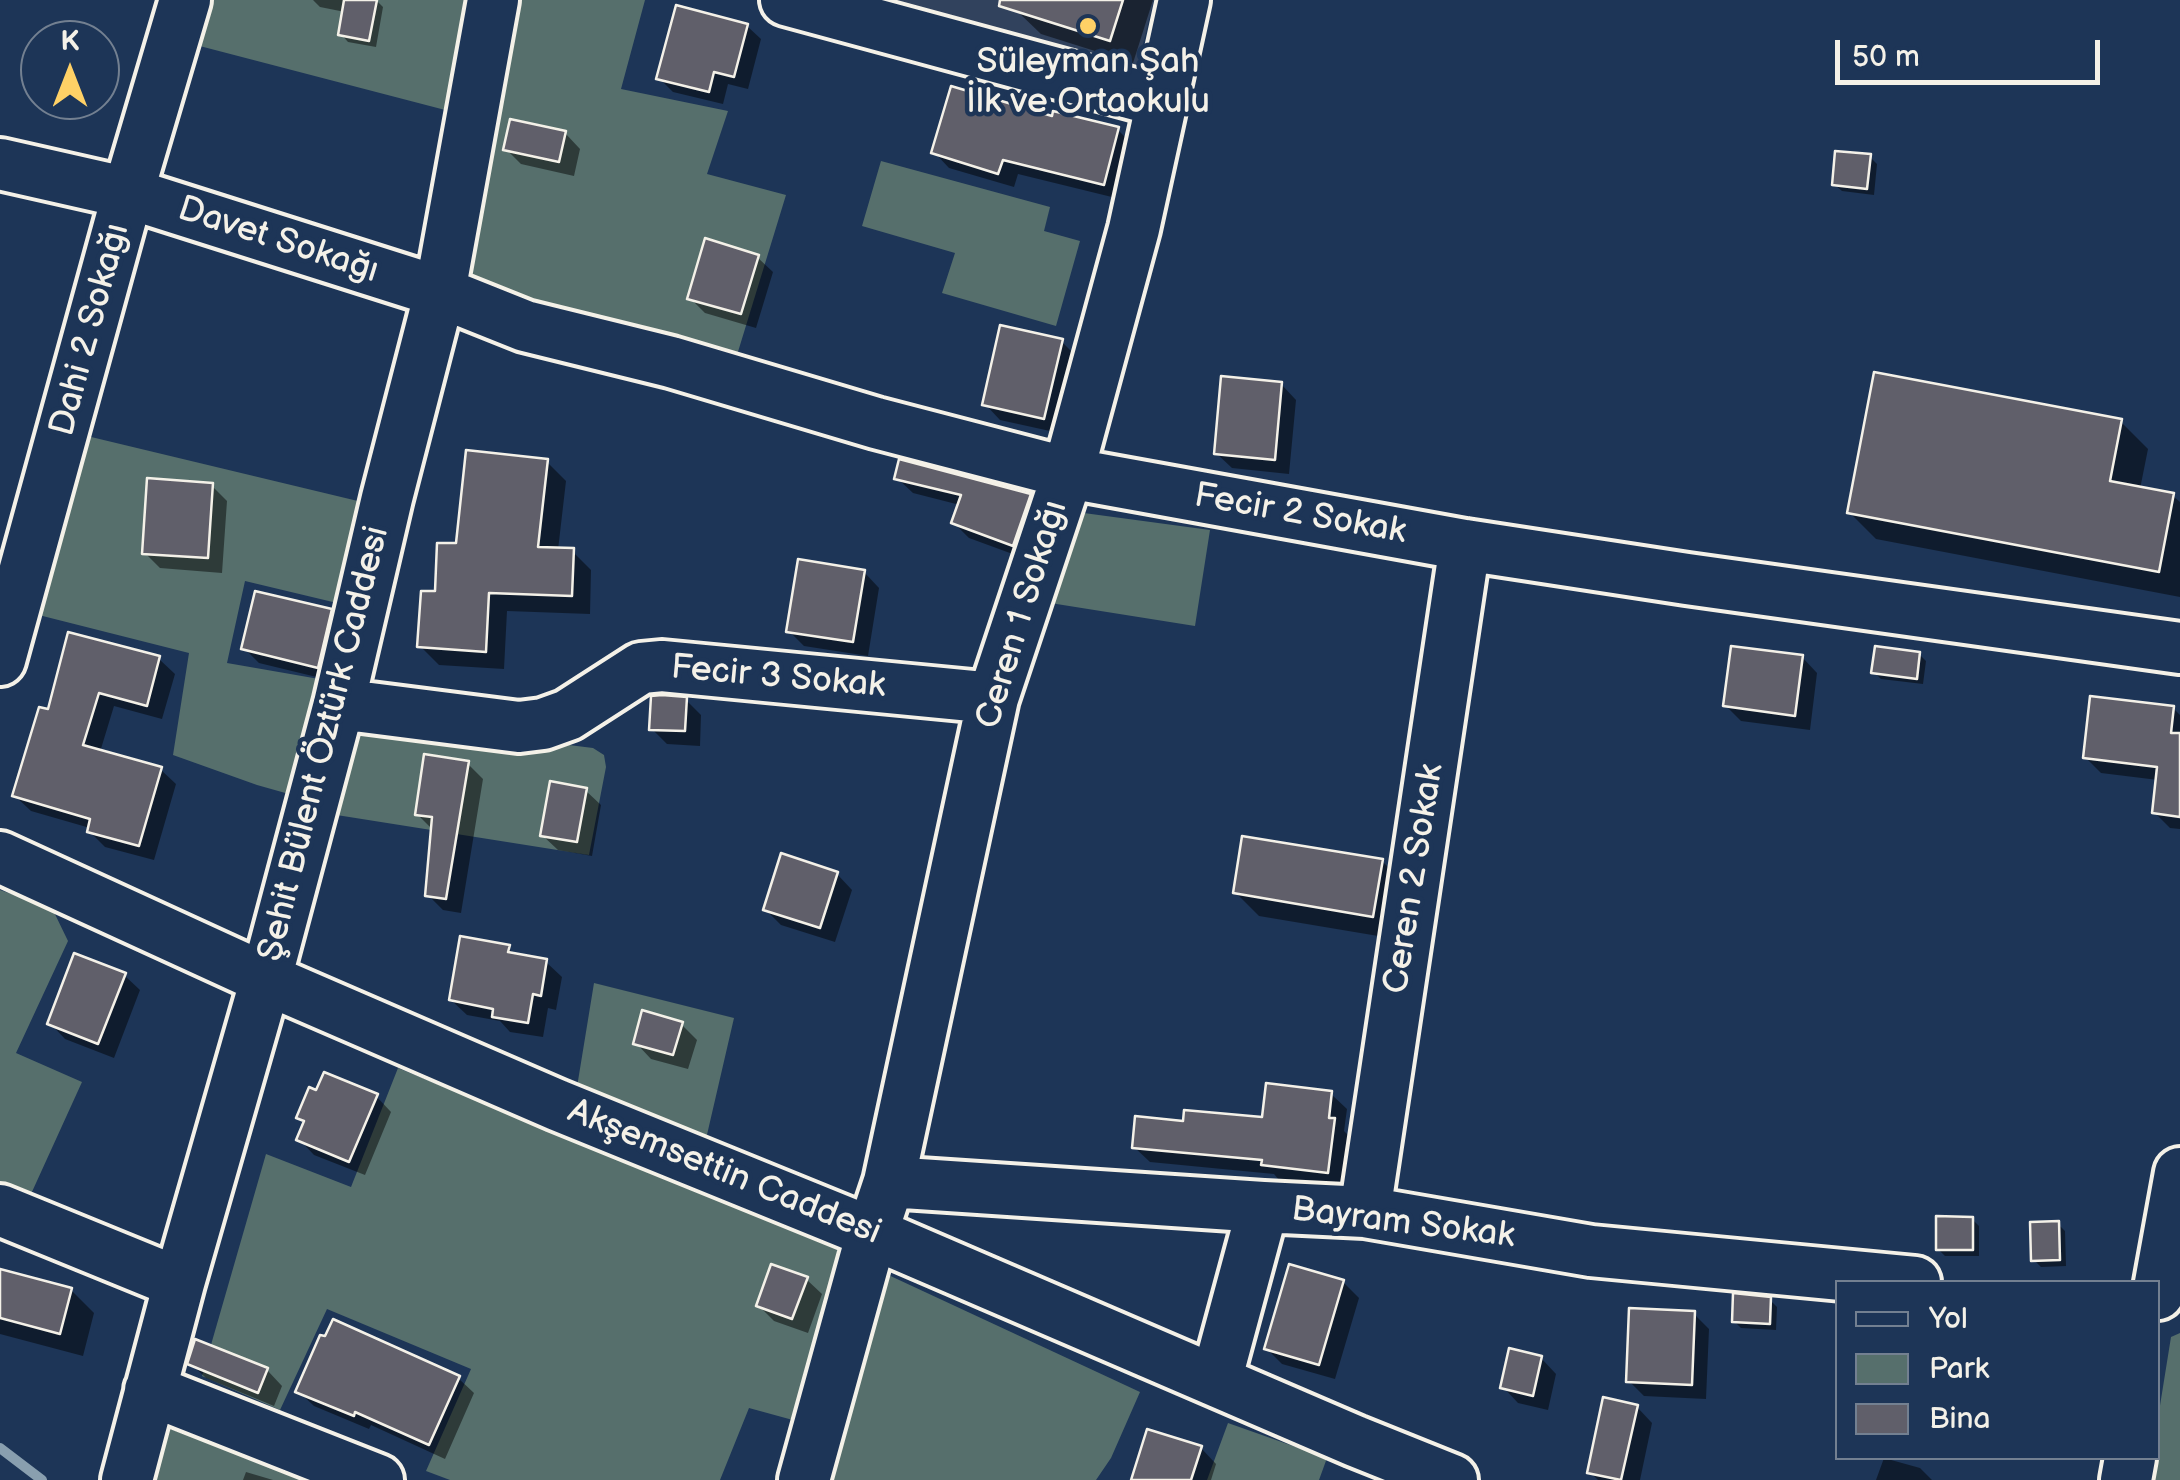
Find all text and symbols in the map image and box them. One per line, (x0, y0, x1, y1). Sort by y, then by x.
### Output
marker: Süleyman Şah İlk ve Ortaokulu (1077, 15, 1099, 37)
north arrow (20, 20, 120, 120)
scale bar (1840, 20, 2105, 82)
text: K (60, 25, 80, 58)
text: 50 m (1852, 39, 1920, 75)
place label: Süleyman Şah İlk ve Ortaokulu (966, 42, 1210, 124)
street label: Davet Sokağı (173, 189, 383, 293)
street label: Dahi 2 Sokağı (43, 219, 139, 441)
street label: Fecir 2 Sokak (1191, 476, 1409, 554)
street label: Ceren 1 Sokağı (968, 496, 1078, 734)
street label: Şehit Bülent Öztürk Caddesi (251, 522, 399, 966)
street label: Fecir 3 Sokak (669, 648, 887, 708)
street label: Ceren 2 Sokak (1376, 761, 1454, 997)
street label: Akşemsettin Caddesi (561, 1091, 887, 1255)
street label: Bayram Sokak (1289, 1189, 1517, 1259)
legend (1835, 1280, 2160, 1460)
text: Yol (1929, 1301, 1968, 1337)
text: Park (1929, 1351, 1989, 1387)
text: Bina (1929, 1401, 1990, 1437)

